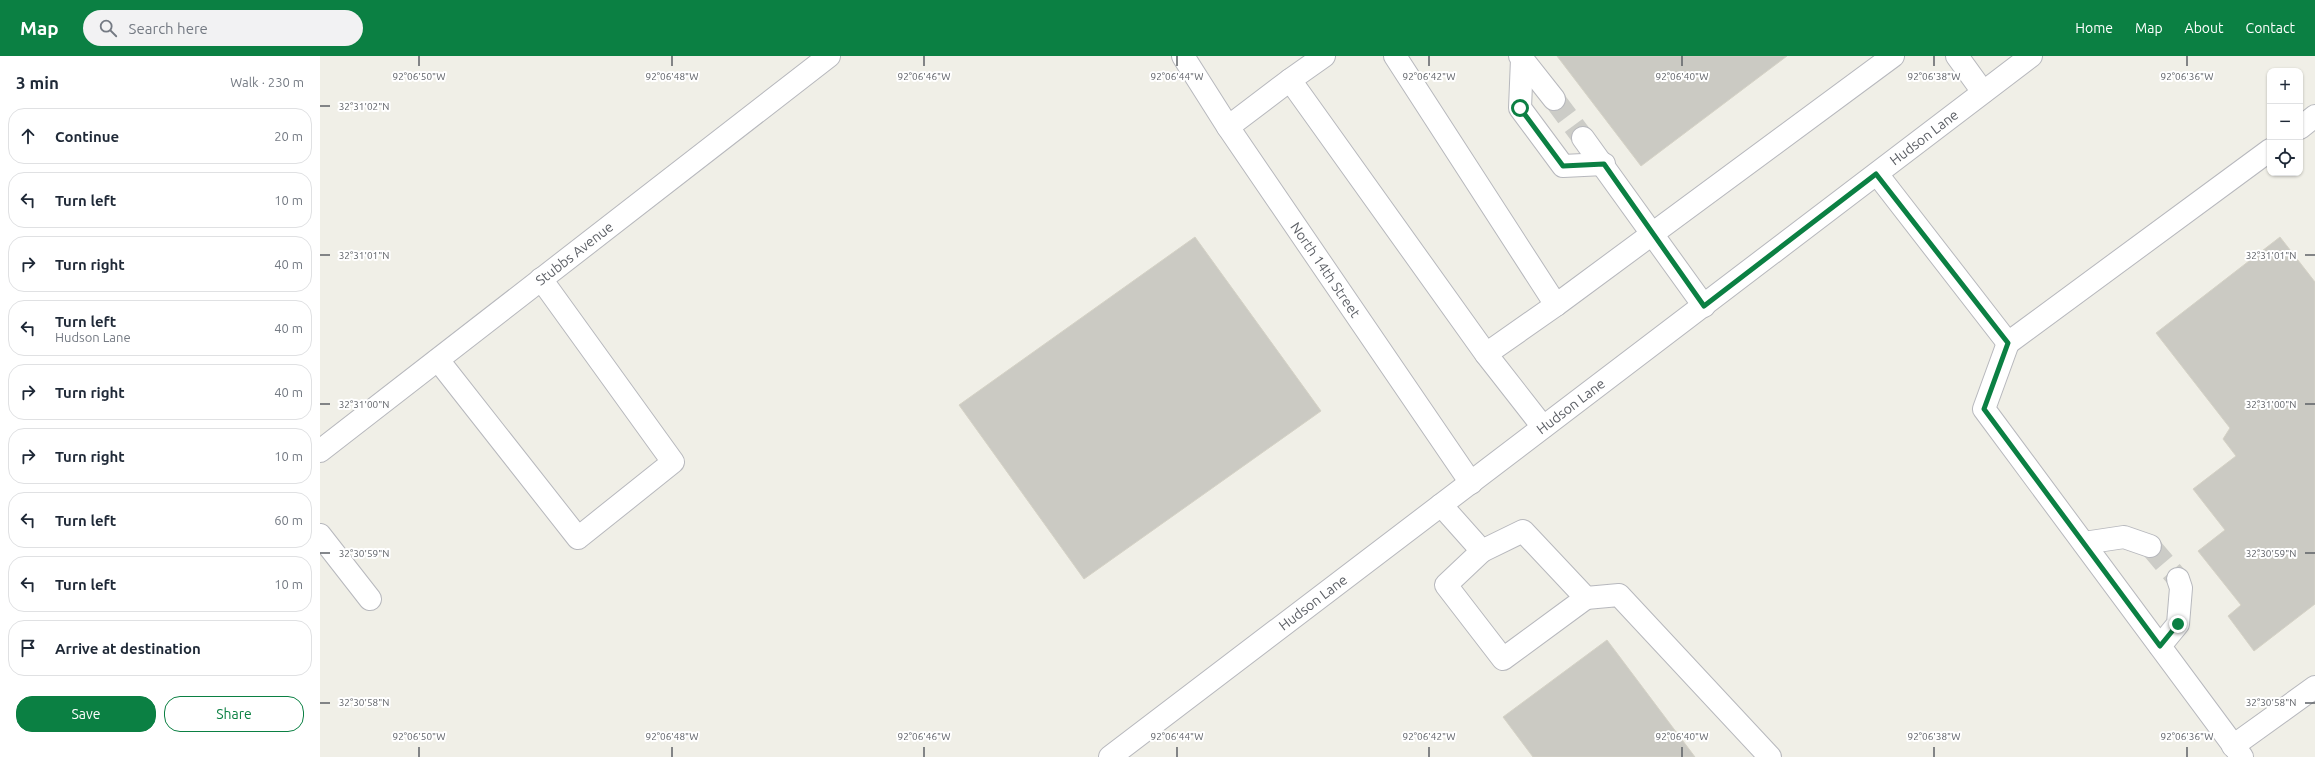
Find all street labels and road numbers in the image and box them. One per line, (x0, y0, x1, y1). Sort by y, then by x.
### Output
street label: Hudson Lane (1887, 106, 1961, 168)
street label: Stubbs Avenue (532, 219, 616, 289)
street label: North 14th Street (1287, 219, 1364, 321)
street label: Hudson Lane (1533, 375, 1608, 437)
street label: Hudson Lane (1276, 571, 1350, 634)

